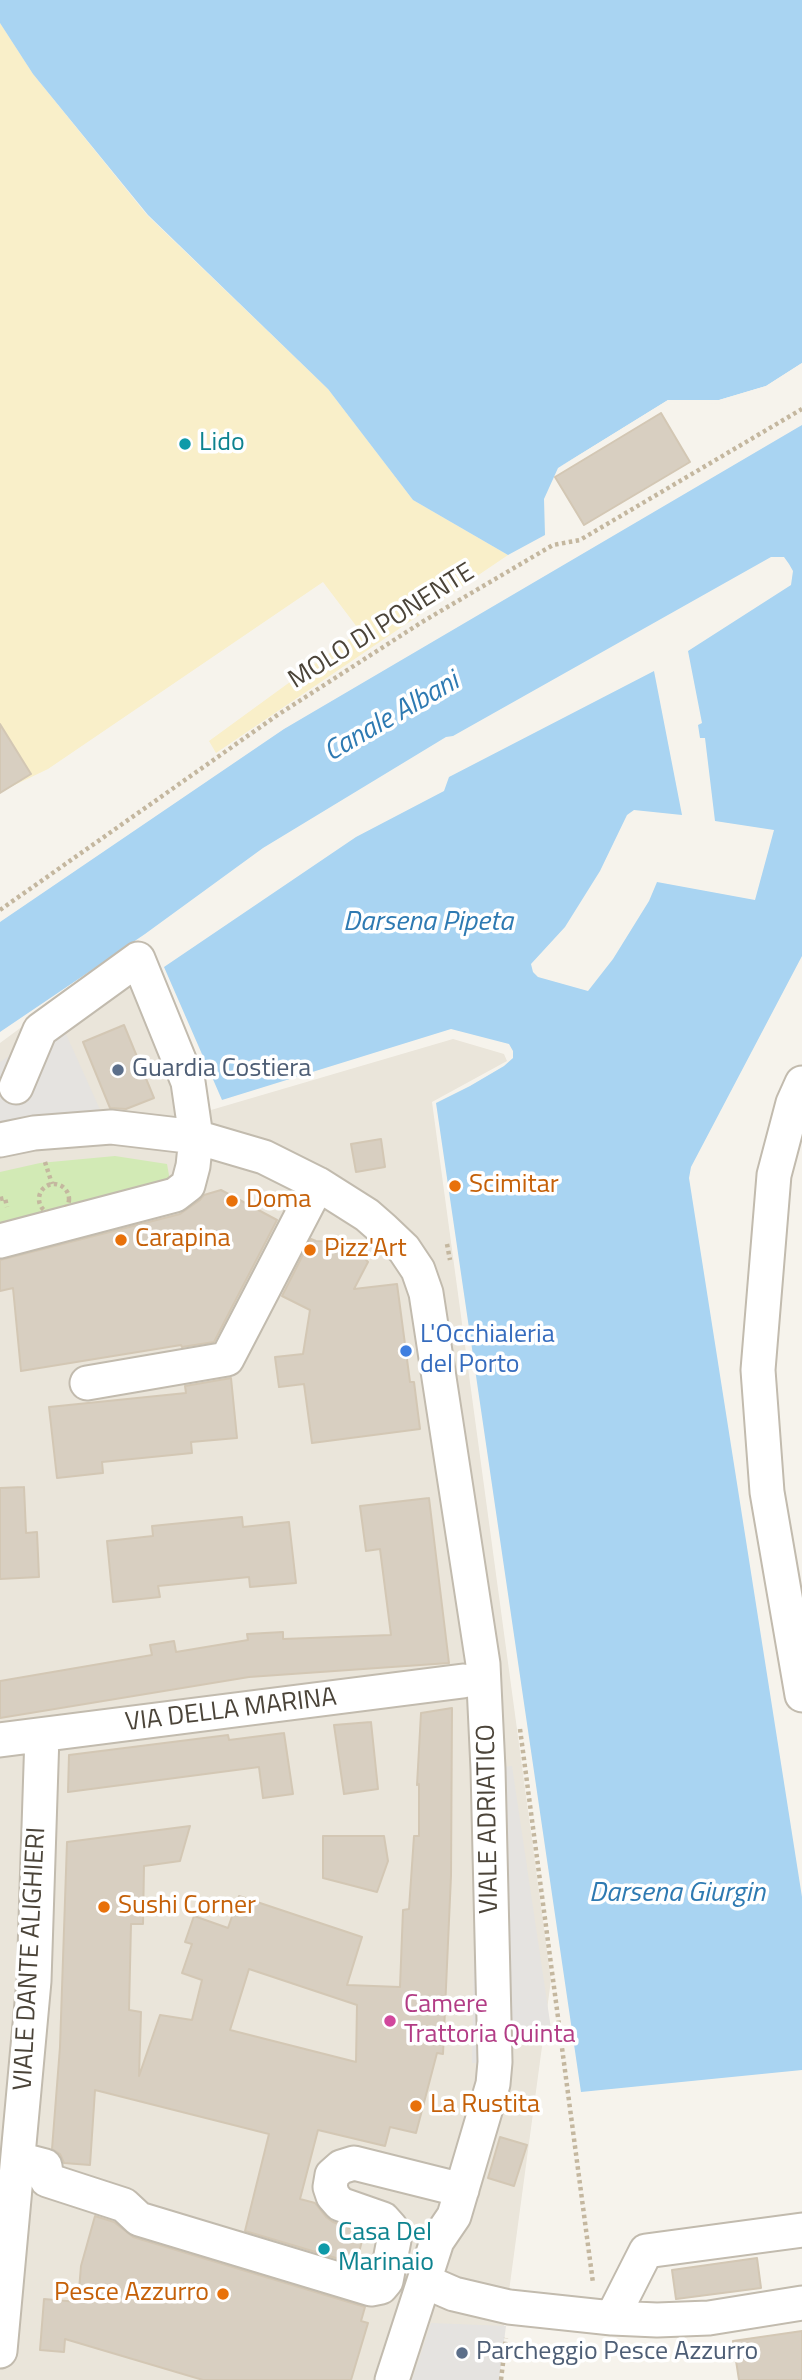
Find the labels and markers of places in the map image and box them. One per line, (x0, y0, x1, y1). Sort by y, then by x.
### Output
place label: Lido (199, 428, 245, 460)
marker: Lido (177, 436, 193, 452)
place label: Guardia Costiera (132, 1054, 311, 1086)
marker: Guardia Costiera (110, 1062, 126, 1078)
place label: Scimitar (469, 1170, 559, 1202)
marker: Scimitar (447, 1178, 463, 1194)
place label: Doma (246, 1185, 311, 1217)
marker: Doma (224, 1193, 240, 1209)
place label: Carapina (135, 1224, 231, 1256)
marker: Carapina (113, 1232, 129, 1248)
place label: Pizz'Art (324, 1234, 407, 1266)
marker: Pizz'Art (302, 1242, 318, 1258)
place label: L'Occhialeria del Porto (420, 1320, 555, 1382)
marker: L'Occhialeria del Porto (398, 1343, 414, 1359)
place label: Sushi Corner (118, 1891, 256, 1923)
marker: Sushi Corner (96, 1899, 112, 1915)
place label: Camere Trattoria Quinta (404, 1990, 576, 2052)
marker: Camere Trattoria Quinta (382, 2013, 398, 2029)
place label: La Rustita (430, 2090, 540, 2122)
marker: La Rustita (408, 2098, 424, 2114)
place label: Casa Del Marinaio (338, 2218, 434, 2280)
marker: Casa Del Marinaio (316, 2241, 332, 2257)
place label: Pesce Azzurro (54, 2278, 209, 2310)
marker: Pesce Azzurro (215, 2286, 231, 2302)
place label: Parcheggio Pesce Azzurro (476, 2337, 758, 2369)
marker: Parcheggio Pesce Azzurro (454, 2345, 470, 2361)

